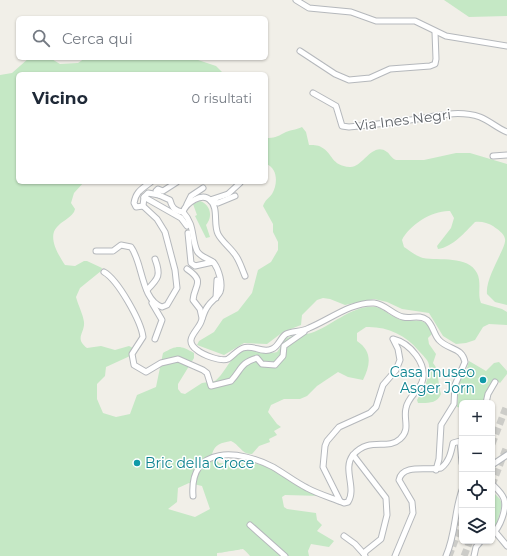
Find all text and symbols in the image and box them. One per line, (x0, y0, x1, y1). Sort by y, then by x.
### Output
search box (16, 16, 268, 60)
icon: search (30, 27, 52, 49)
text: Cerca qui (62, 29, 133, 48)
text: Vicino (32, 88, 88, 108)
text: 0 risultati (191, 90, 252, 106)
street label: Via Ines Negri (354, 105, 452, 135)
place label: Casa museo Asger Jorn (390, 363, 475, 397)
marker: Casa museo Asger Jorn (478, 375, 488, 385)
map controls (459, 400, 495, 544)
button: + (459, 400, 495, 436)
button: − (459, 436, 495, 472)
place label: Bric della Croce (145, 454, 254, 472)
marker: Bric della Croce (132, 458, 142, 468)
button: locate (459, 472, 495, 508)
button: layers (459, 508, 495, 544)

